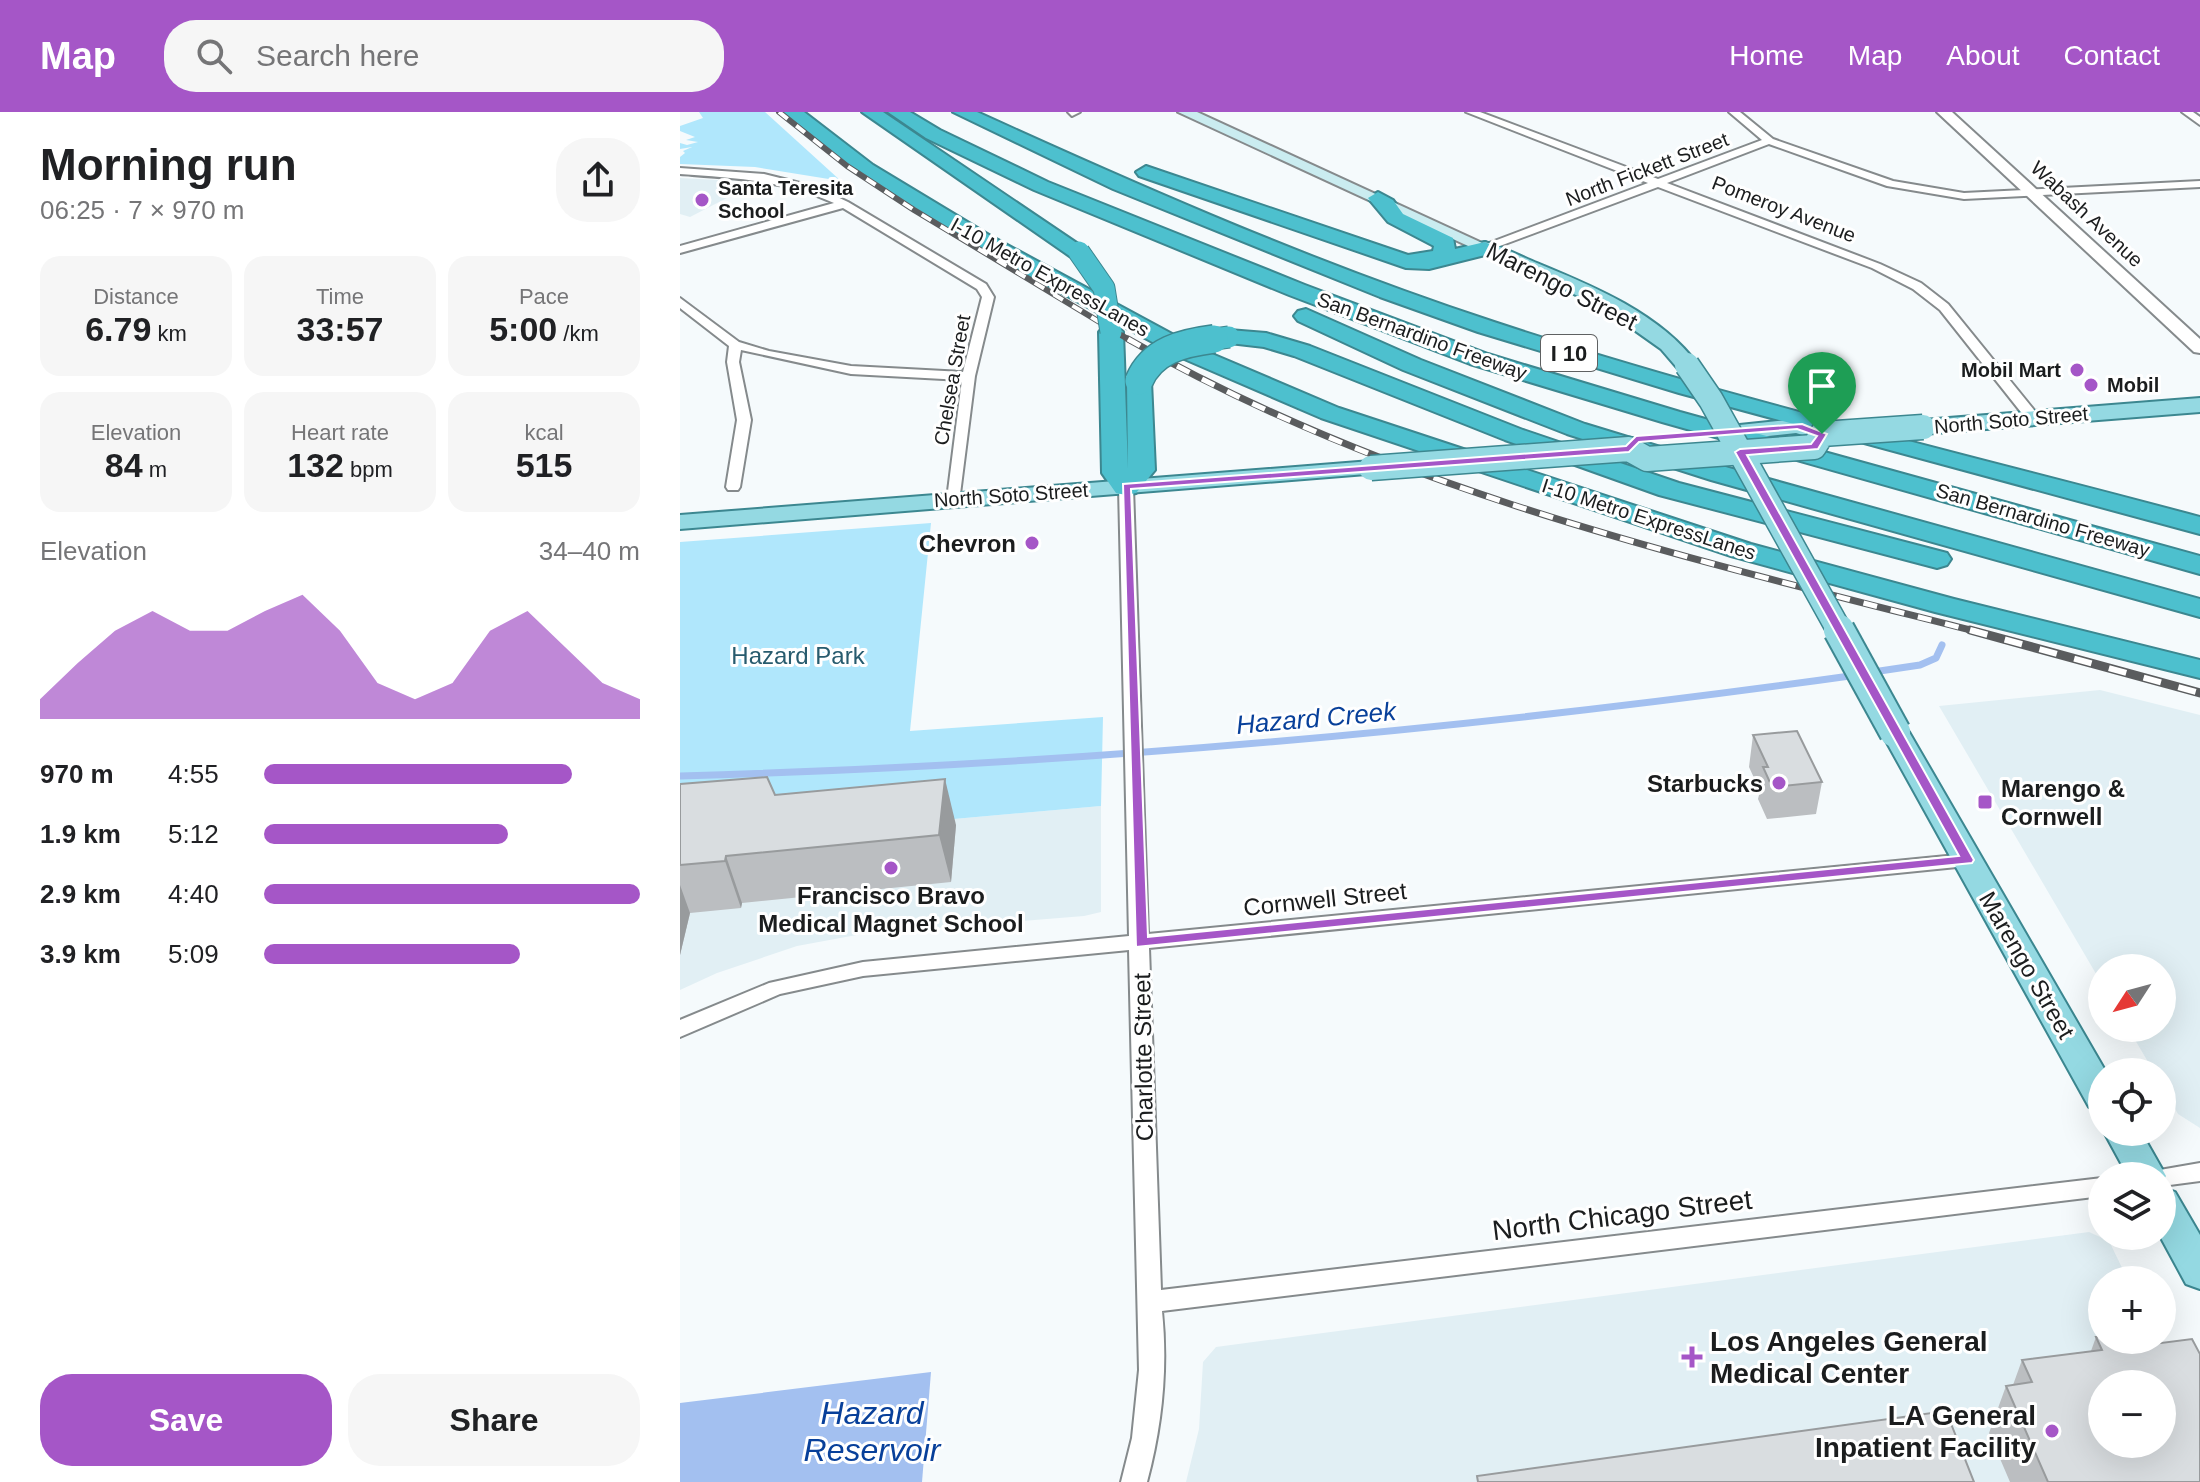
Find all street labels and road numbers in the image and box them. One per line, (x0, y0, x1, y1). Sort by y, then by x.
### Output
street label: North Fickett Street (1563, 128, 1732, 210)
street label: Wabash Avenue (2027, 157, 2147, 271)
street label: Pomeroy Avenue (1709, 172, 1859, 246)
street label: I-10 Metro ExpressLanes (947, 213, 1153, 341)
street label: Marengo Street (1482, 236, 1642, 336)
street label: San Bernardino Freeway (1314, 288, 1530, 384)
street label: Chelsea Street (930, 313, 974, 447)
road number: I 10 (1541, 335, 1597, 371)
street label: North Soto Street (1933, 402, 2089, 438)
street label: I-10 Metro ExpressLanes (1539, 474, 1759, 564)
street label: North Soto Street (933, 479, 1089, 511)
street label: San Bernardino Freeway (1934, 479, 2152, 561)
street label: Cornwell Street (1242, 877, 1408, 921)
street label: Marengo Street (1974, 887, 2080, 1044)
street label: Charlotte Street (1128, 972, 1158, 1141)
street label: North Chicago Street (1490, 1184, 1754, 1246)

